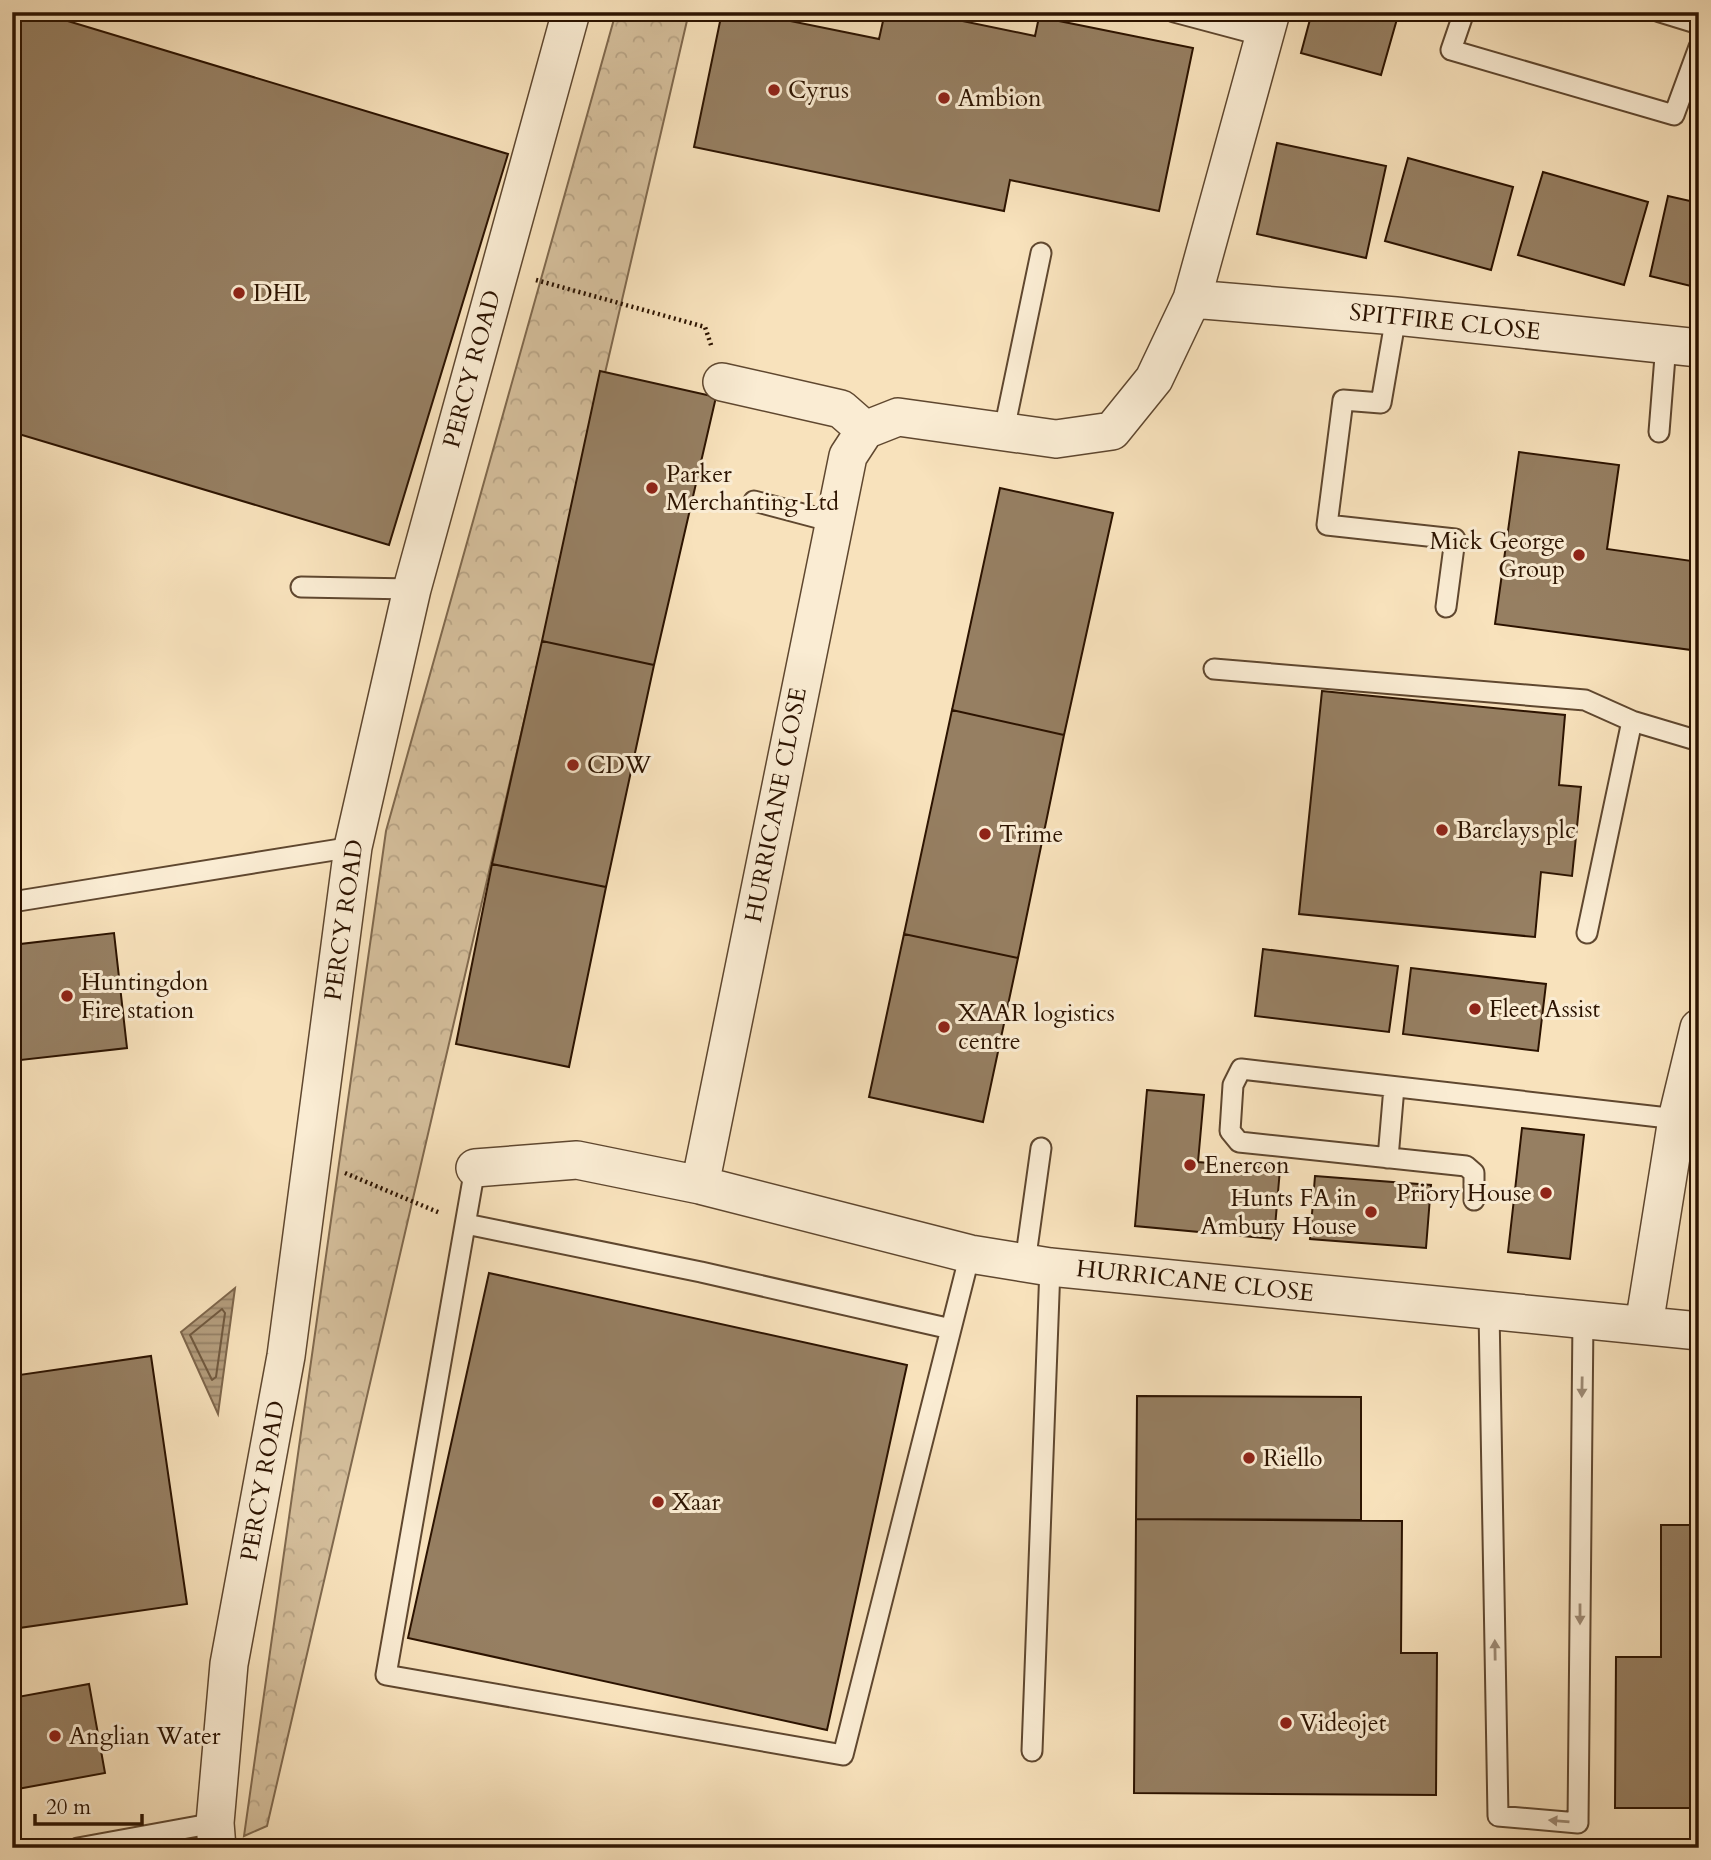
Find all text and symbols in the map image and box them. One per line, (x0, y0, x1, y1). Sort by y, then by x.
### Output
place label: Cyrus (788, 74, 849, 107)
marker: Cyrus (766, 82, 782, 98)
place label: Ambion (958, 82, 1042, 115)
marker: Ambion (936, 90, 952, 106)
place label: DHL (253, 277, 308, 310)
marker: DHL (231, 285, 247, 301)
street label: PERCY ROAD (435, 286, 509, 452)
street label: SPITFIRE CLOSE (1348, 296, 1542, 348)
place label: Parker Merchanting Ltd (666, 458, 839, 519)
marker: Parker Merchanting Ltd (644, 480, 660, 496)
place label: Mick George Group (1429, 525, 1565, 586)
marker: Mick George Group (1571, 547, 1587, 563)
street label: HURRICANE CLOSE (737, 685, 815, 925)
place label: CDW (587, 749, 652, 782)
marker: CDW (565, 757, 581, 773)
place label: Barclays plc (1456, 814, 1576, 847)
place label: Trime (999, 818, 1063, 851)
marker: Barclays plc (1434, 822, 1450, 838)
marker: Trime (977, 826, 993, 842)
street label: PERCY ROAD (316, 837, 372, 1003)
place label: Huntingdon Fire station (81, 966, 209, 1027)
marker: Huntingdon Fire station (59, 988, 75, 1004)
place label: Fleet Assist (1489, 993, 1601, 1026)
place label: XAAR logistics centre (958, 997, 1115, 1058)
marker: Fleet Assist (1467, 1001, 1483, 1017)
marker: XAAR logistics centre (936, 1019, 952, 1035)
place label: Enercon (1204, 1149, 1290, 1182)
marker: Enercon (1182, 1157, 1198, 1173)
place label: Priory House (1396, 1177, 1532, 1210)
place label: Hunts FA in Ambury House (1201, 1182, 1357, 1243)
marker: Priory House (1538, 1185, 1554, 1201)
marker: Hunts FA in Ambury House (1363, 1204, 1379, 1220)
street label: HURRICANE CLOSE (1075, 1252, 1315, 1310)
one-way arrow (1576, 1376, 1588, 1398)
street label: PERCY ROAD (233, 1398, 293, 1564)
place label: Riello (1263, 1442, 1322, 1475)
marker: Riello (1241, 1450, 1257, 1466)
place label: Xaar (672, 1486, 721, 1519)
marker: Xaar (650, 1494, 666, 1510)
one-way arrow (1574, 1603, 1585, 1625)
one-way arrow (1489, 1639, 1500, 1661)
place label: Videojet (1300, 1707, 1387, 1740)
marker: Videojet (1278, 1715, 1294, 1731)
place label: Anglian Water (69, 1720, 221, 1753)
marker: Anglian Water (47, 1728, 63, 1744)
scale bar (35, 1783, 142, 1827)
text: 20 m (46, 1793, 91, 1822)
one-way arrow (1548, 1815, 1570, 1826)

